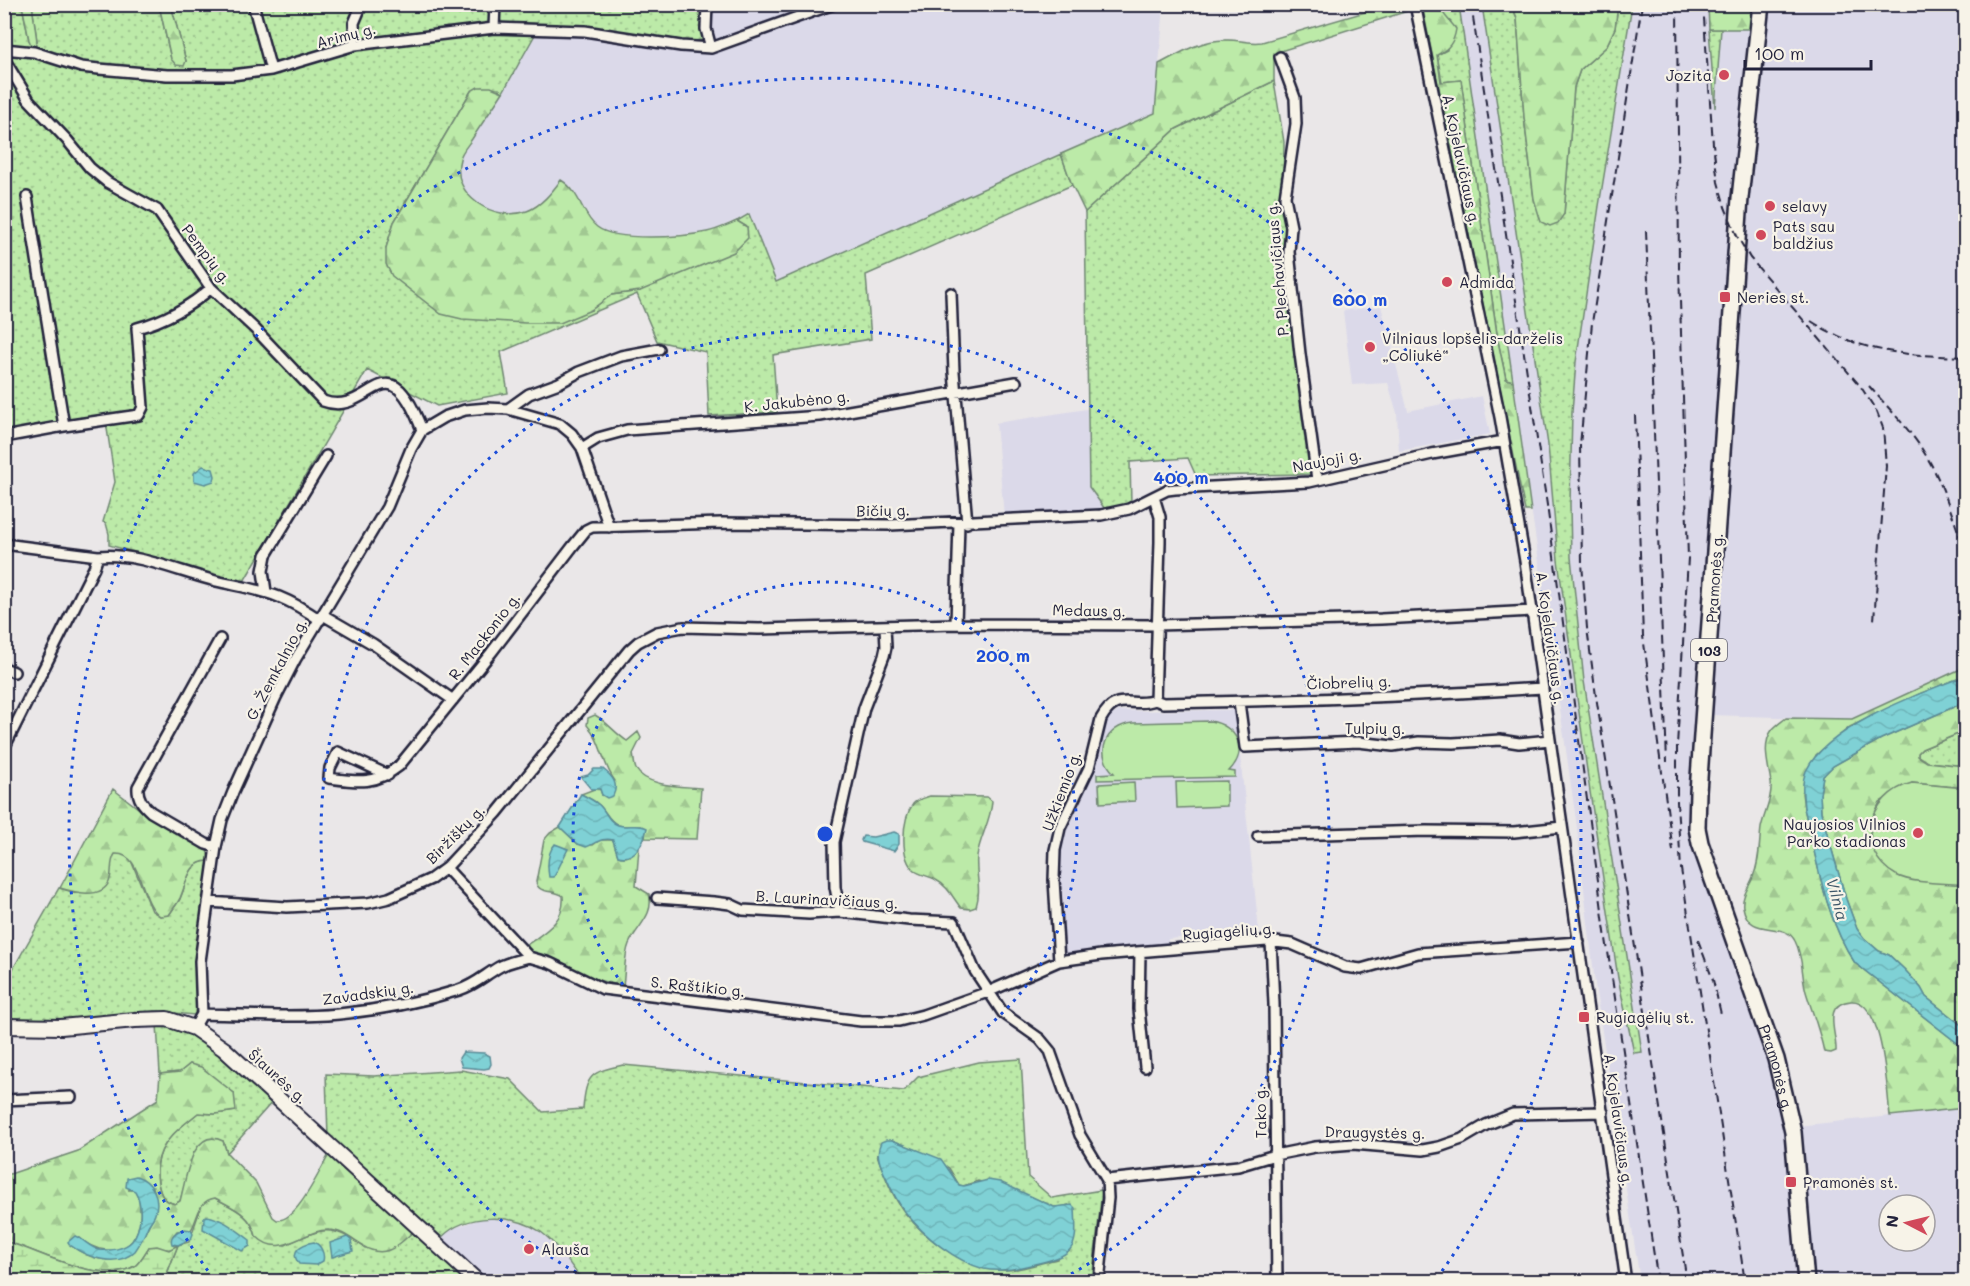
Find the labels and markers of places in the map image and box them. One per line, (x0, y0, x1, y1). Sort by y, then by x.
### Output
place label: Jozita (1666, 65, 1712, 85)
marker: Jozita (1717, 68, 1731, 82)
place label: selavy (1782, 196, 1828, 216)
marker: selavy (1763, 199, 1777, 213)
place label: Pats sau baldžius (1773, 216, 1835, 253)
marker: Pats sau baldžius (1754, 228, 1768, 242)
place label: Admida (1459, 272, 1514, 292)
marker: Admida (1440, 275, 1454, 289)
place label: Neries st. (1737, 287, 1809, 307)
marker: Neries st. (1718, 290, 1732, 304)
place label: Vilniaus lopšelis-darželis „Coliukė“ (1382, 328, 1563, 365)
marker: Vilniaus lopšelis-darželis „Coliukė“ (1363, 340, 1377, 354)
place label: Naujosios Vilnios Parko stadionas (1783, 814, 1906, 851)
centre of rings (815, 824, 835, 844)
marker: Naujosios Vilnios Parko stadionas (1911, 826, 1925, 840)
place label: Rugiagėlių st. (1596, 1007, 1694, 1027)
marker: Rugiagėlių st. (1577, 1010, 1591, 1024)
place label: Pramonės st. (1803, 1172, 1898, 1192)
marker: Pramonės st. (1784, 1175, 1798, 1189)
place label: Alauša (541, 1239, 589, 1259)
marker: Alauša (522, 1242, 536, 1256)

